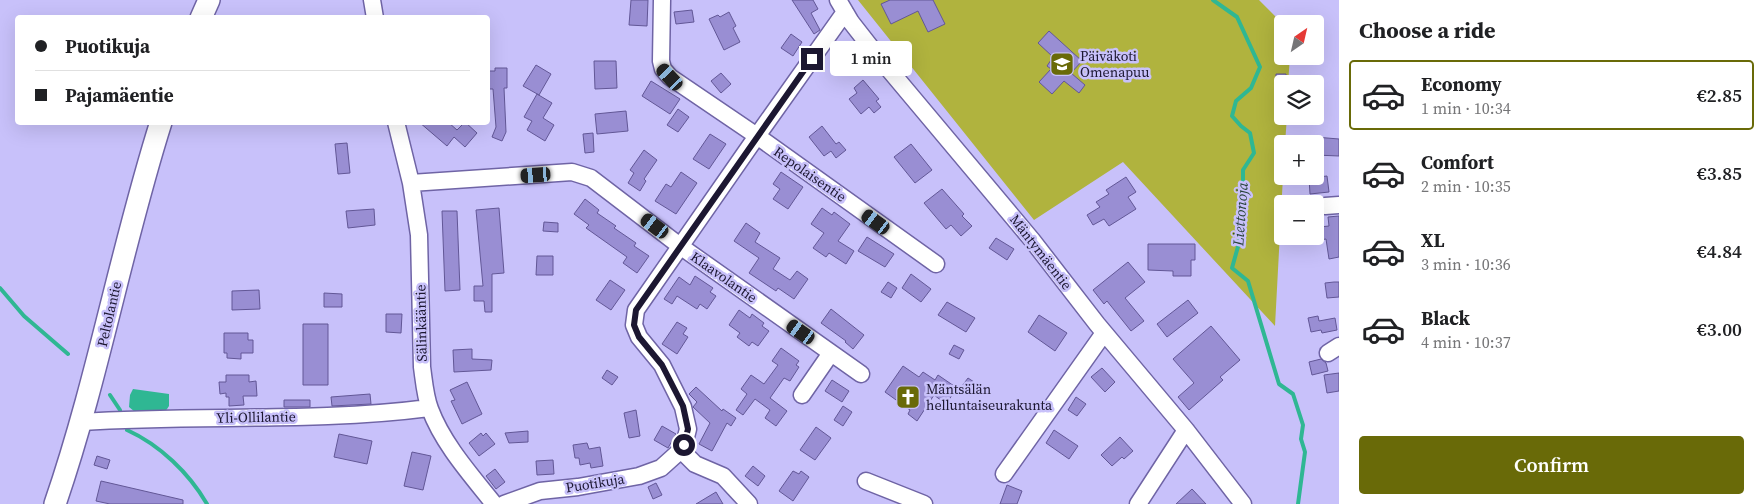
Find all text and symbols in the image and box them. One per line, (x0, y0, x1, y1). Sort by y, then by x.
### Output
north arrow (1274, 15, 1324, 65)
map controls (1274, 15, 1324, 245)
text: Choose a ride (1359, 15, 1496, 45)
text: Puotikuja (65, 33, 150, 59)
callout: 1 min (830, 42, 912, 76)
place label: Päiväkoti Omenapuu (1080, 46, 1149, 82)
text: 1 min (850, 47, 892, 69)
route end (801, 48, 823, 70)
school or university icon: Päiväkoti Omenapuu (1049, 51, 1075, 77)
car (654, 61, 685, 93)
text: Economy (1421, 71, 1502, 97)
icon: car (1361, 73, 1406, 118)
button: layers (1274, 75, 1324, 125)
text: Pajamäentie (65, 82, 174, 108)
text: €2.85 (1697, 82, 1742, 108)
text: 1 min · 10:34 (1421, 97, 1511, 119)
button: + (1274, 135, 1324, 185)
street label: Repolaisentie (770, 142, 850, 206)
text: Comfort (1421, 149, 1494, 175)
icon: car (1361, 151, 1406, 196)
text: €3.85 (1697, 160, 1742, 186)
car (520, 166, 551, 184)
text: 2 min · 10:35 (1421, 175, 1511, 197)
water label: Liettonoja (1227, 181, 1253, 248)
button: − (1274, 195, 1324, 245)
car (859, 207, 892, 237)
street label: Mäntymäentie (1005, 210, 1077, 294)
car (638, 211, 671, 241)
text: XL (1421, 227, 1444, 253)
icon: car (1361, 229, 1406, 274)
text: €4.84 (1697, 238, 1742, 264)
street label: Klaavolantie (687, 247, 761, 307)
text: 3 min · 10:36 (1421, 253, 1511, 275)
street label: Peltolantie (92, 279, 126, 349)
street label: Sälinkääntie (410, 284, 432, 362)
text: Black (1421, 305, 1470, 331)
icon: car (1361, 307, 1406, 352)
text: €3.00 (1697, 316, 1742, 342)
car (784, 317, 817, 347)
text: 4 min · 10:37 (1421, 331, 1511, 353)
place label: Mäntsälän helluntaiseurakunta (926, 379, 1053, 415)
church icon: Mäntsälän helluntaiseurakunta (895, 384, 921, 410)
street label: Yli-Ollilantie (216, 406, 296, 428)
route start (673, 434, 695, 456)
button: Confirm (1359, 436, 1744, 494)
street label: Puotikuja (564, 468, 627, 498)

